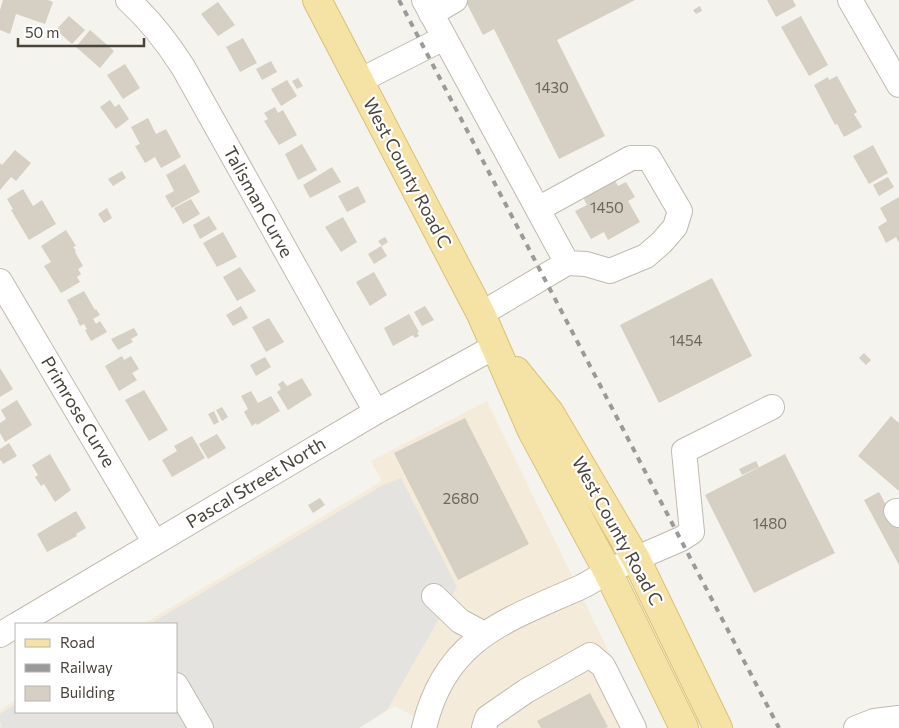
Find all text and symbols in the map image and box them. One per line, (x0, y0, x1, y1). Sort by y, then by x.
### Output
scale bar (18, 15, 144, 47)
text: 50 m (25, 23, 59, 41)
house number: 1430 (535, 78, 569, 96)
street label: West County Road C (359, 94, 457, 251)
street label: Talisman Curve (219, 142, 298, 261)
house number: 1450 (590, 198, 624, 216)
house number: 1454 (669, 331, 703, 349)
street label: Primrose Curve (37, 352, 121, 471)
street label: Pascal Street North (182, 432, 329, 532)
street label: West County Road C (568, 452, 668, 609)
house number: 2680 (443, 489, 479, 507)
house number: 1480 (753, 514, 787, 532)
legend (15, 623, 178, 713)
text: Road (60, 633, 95, 651)
text: Railway (60, 658, 113, 676)
text: Building (60, 683, 115, 701)

